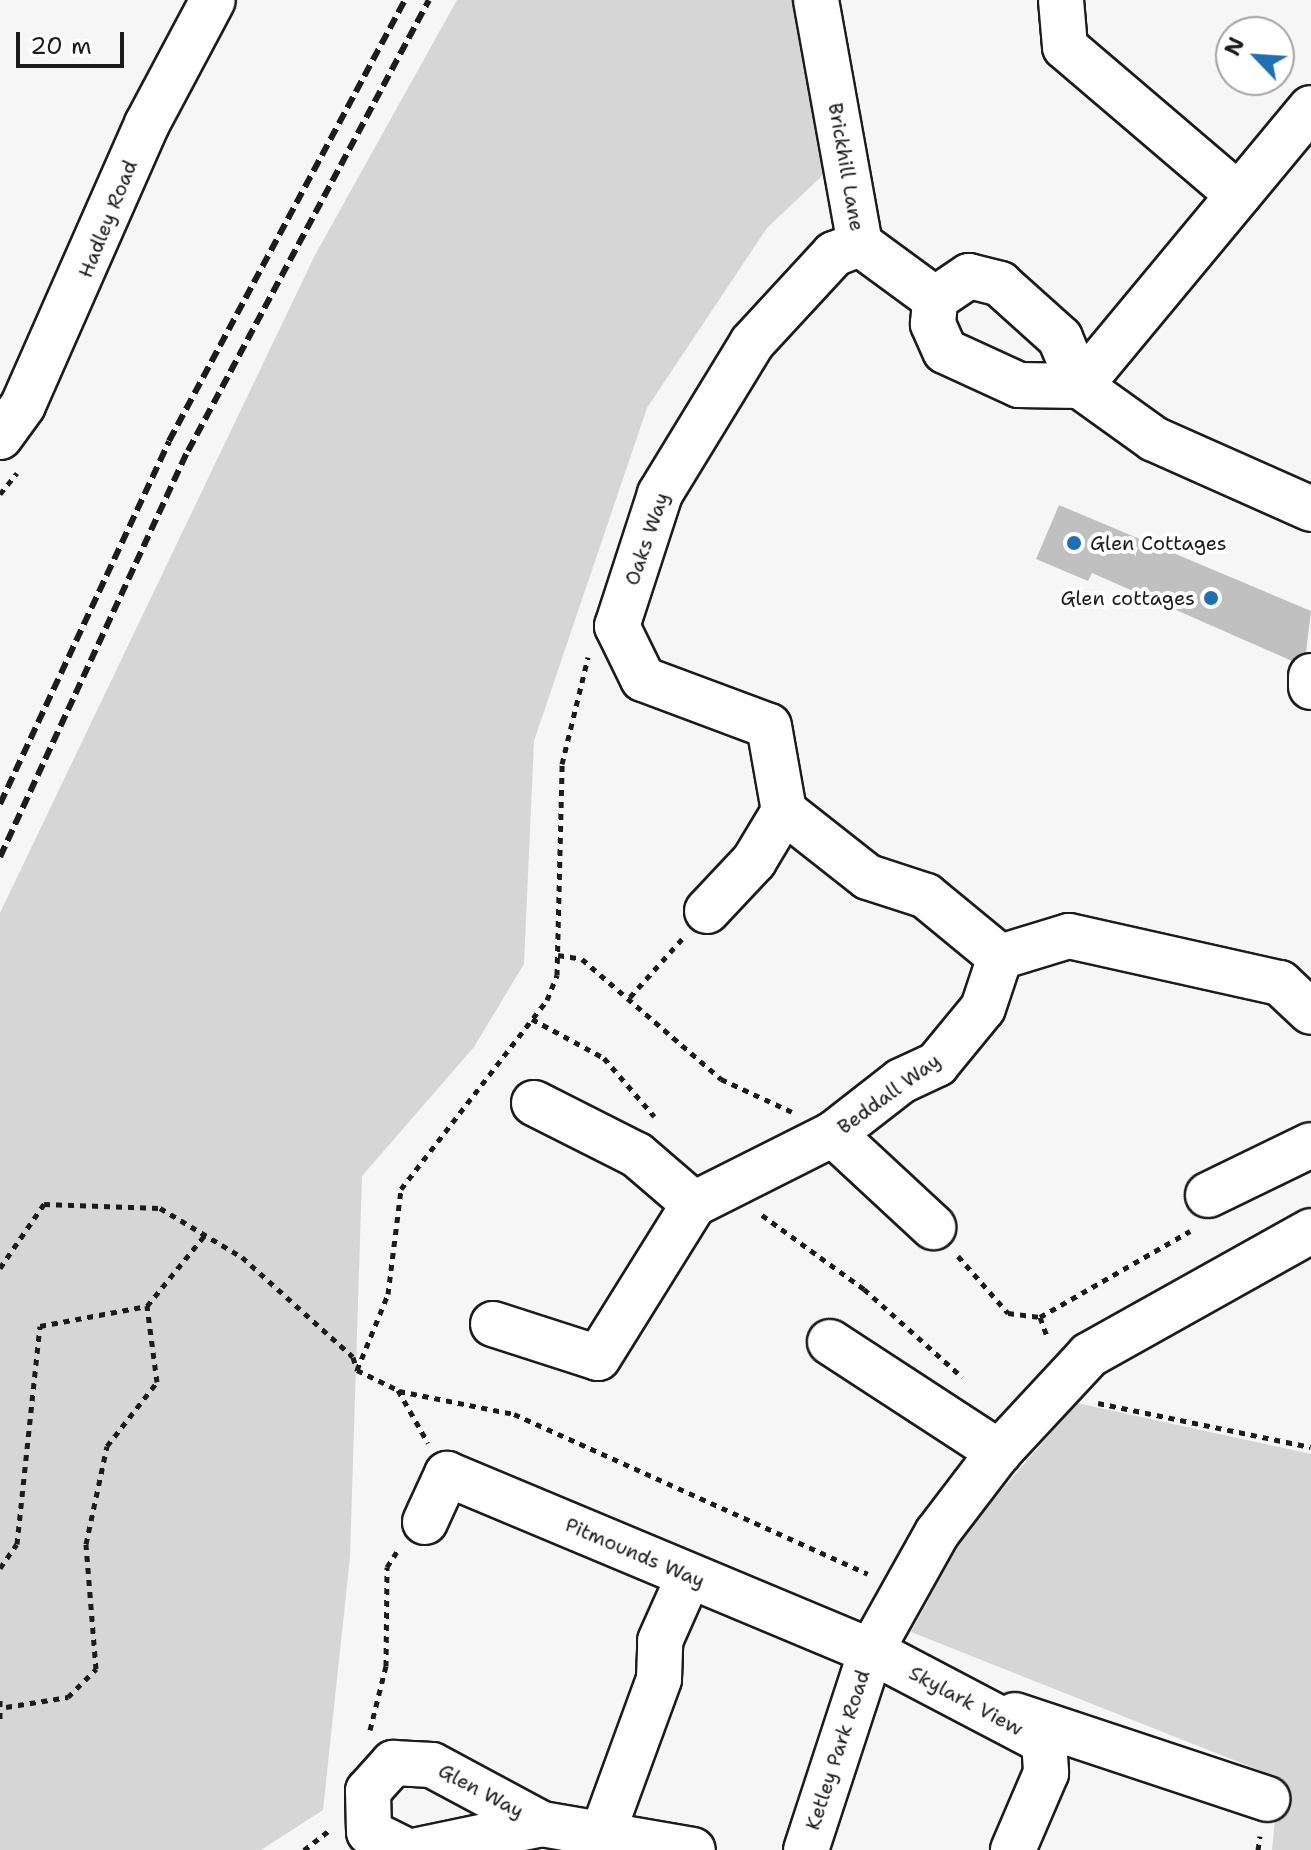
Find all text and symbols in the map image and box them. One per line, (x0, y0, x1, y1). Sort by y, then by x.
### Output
scale bar (20, 16, 128, 66)
north arrow (1215, 16, 1295, 96)
text: 20 m (30, 30, 92, 62)
text: N (1218, 32, 1251, 61)
street label: Brickhill Lane (823, 101, 869, 233)
street label: Hadley Road (74, 157, 142, 281)
street label: Oaks Way (620, 489, 674, 589)
place label: Glen Cottages (1090, 531, 1227, 555)
marker: Glen Cottages (1065, 534, 1083, 552)
place label: Glen cottages (1060, 586, 1195, 610)
marker: Glen cottages (1202, 589, 1220, 607)
street label: Beddall Way (833, 1049, 945, 1139)
street label: Pitmounds Way (561, 1513, 709, 1593)
street label: Skylark View (905, 1661, 1027, 1741)
street label: Ketley Park Road (801, 1667, 875, 1833)
street label: Glen Way (434, 1759, 528, 1823)

